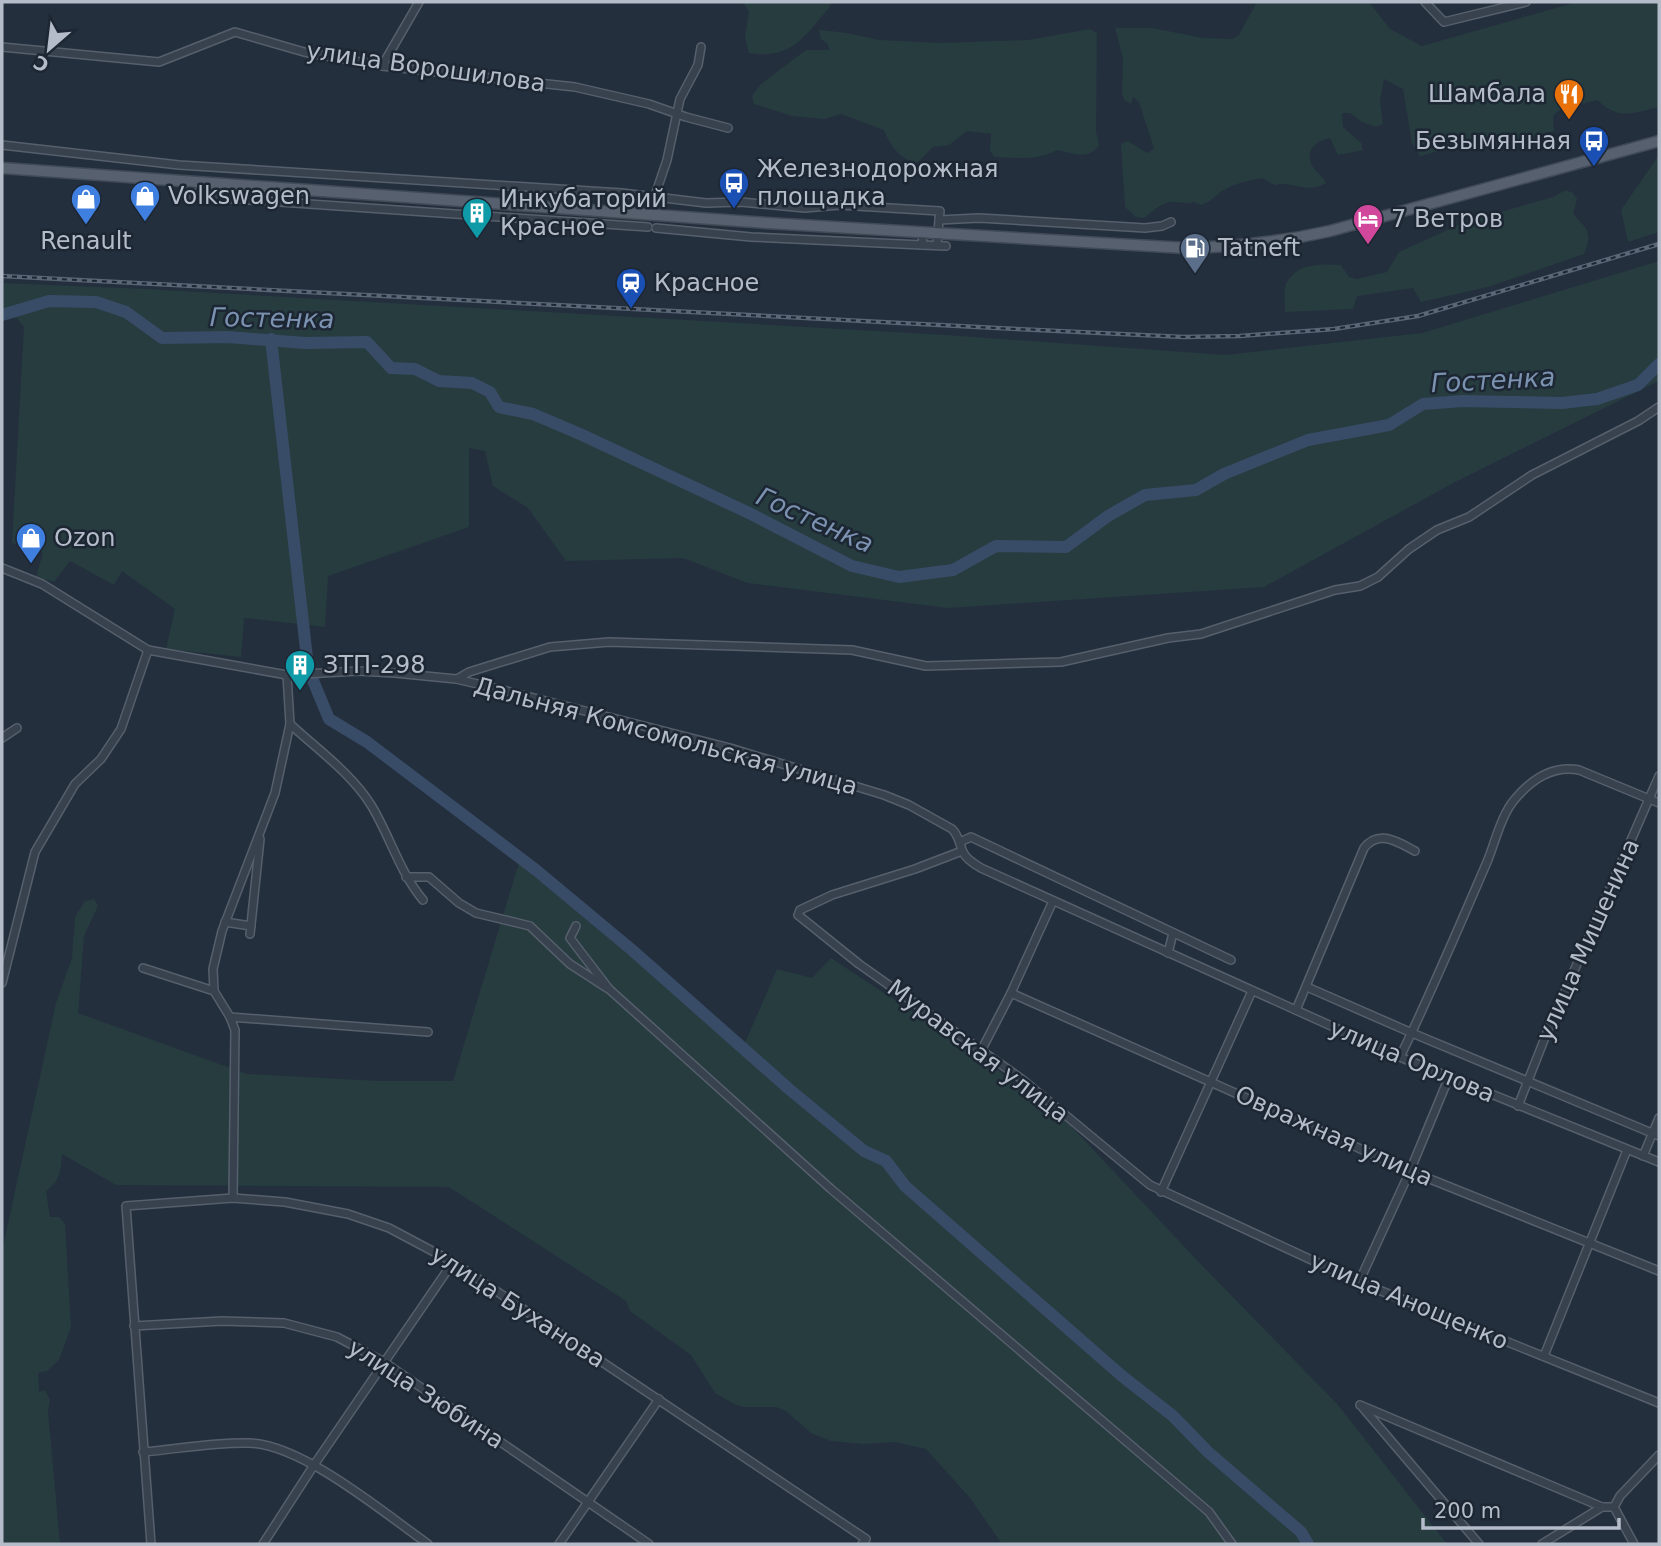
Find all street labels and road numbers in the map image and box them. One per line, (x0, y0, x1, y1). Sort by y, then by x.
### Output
street label: улица Ворошилова (305, 36, 547, 98)
street label: Дальняя Комсомольская улица (471, 671, 861, 801)
street label: улица Мишенина (1531, 834, 1645, 1046)
street label: Муравская улица (882, 974, 1074, 1128)
street label: улица Орлова (1325, 1014, 1499, 1108)
street label: Овражная улица (1231, 1080, 1437, 1192)
street label: улица Буханова (425, 1240, 611, 1374)
street label: улица Анощенко (1306, 1247, 1512, 1355)
street label: улица Зюбина (343, 1333, 509, 1455)

